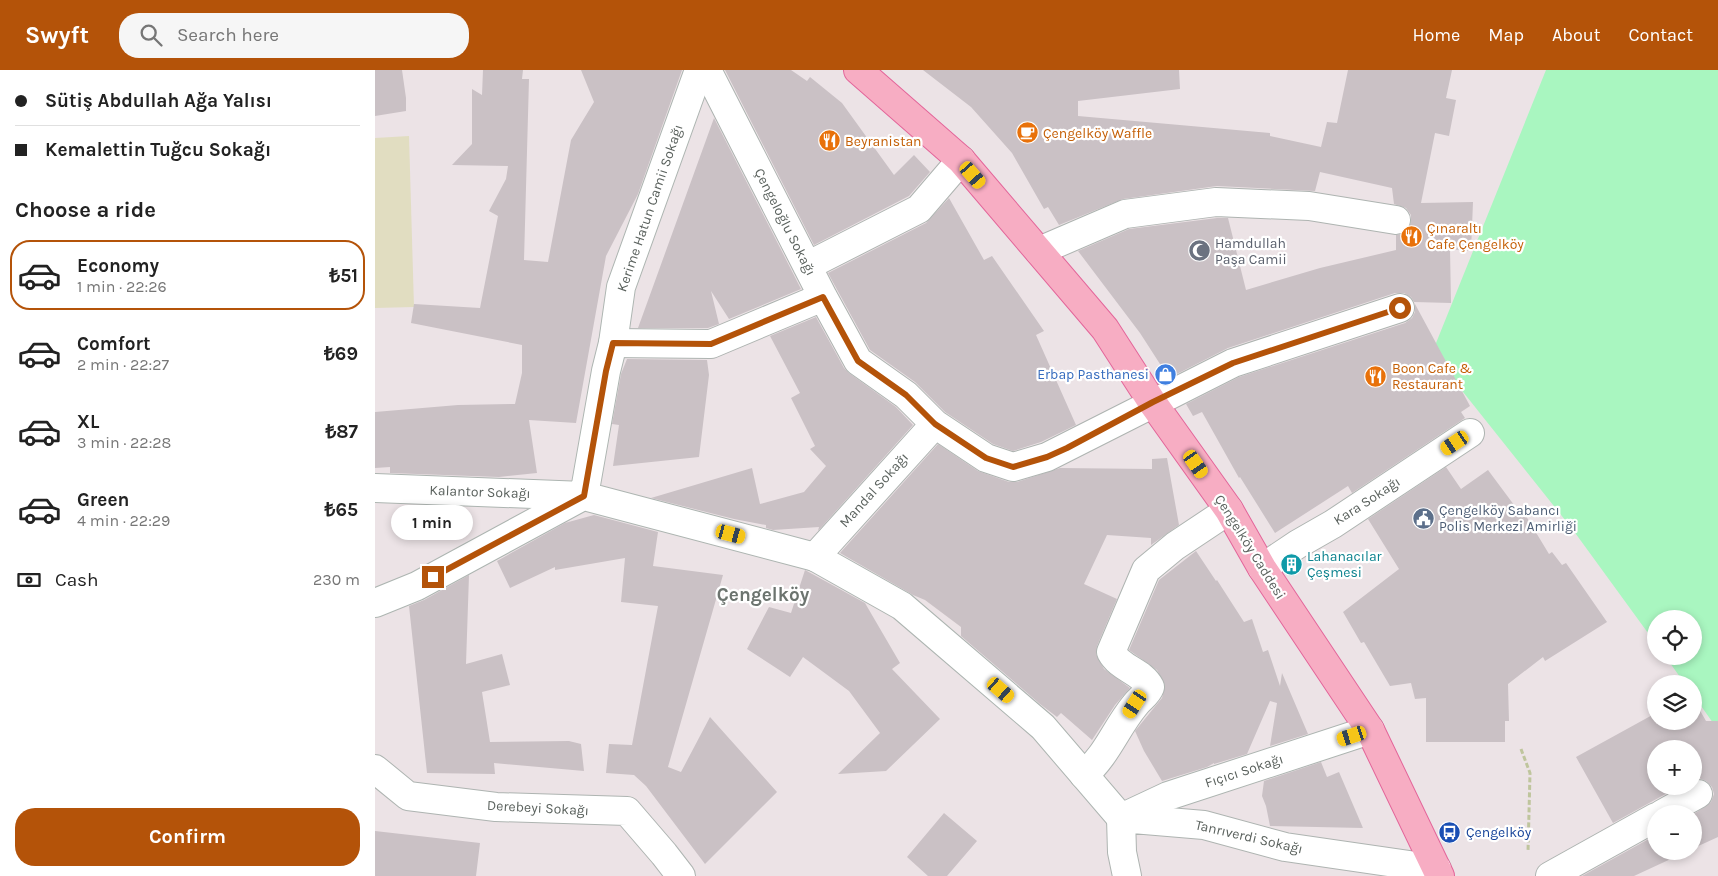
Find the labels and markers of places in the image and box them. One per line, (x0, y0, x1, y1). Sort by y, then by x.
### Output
cafe icon: Çengelköy Waffle (1015, 121, 1039, 145)
place label: Çengelköy Waffle (1043, 125, 1152, 142)
restaurant icon: Beyranistan (817, 129, 841, 153)
place label: Beyranistan (845, 133, 922, 150)
place label: Çınaraltı Cafe Çengelköy (1427, 220, 1524, 253)
restaurant icon: Çınaraltı Cafe Çengelköy (1399, 224, 1423, 248)
place label: Hamdullah Paşa Camii (1215, 235, 1287, 268)
mosque icon: Hamdullah Paşa Camii (1187, 239, 1211, 263)
place label: Boon Cafe & Restaurant (1392, 360, 1472, 393)
shop icon: Erbap Pasthanesi (1153, 362, 1177, 386)
restaurant icon: Boon Cafe & Restaurant (1364, 364, 1388, 388)
place label: Erbap Pasthanesi (1037, 366, 1149, 383)
place label: Çengelköy Sabancı Polis Merkezi Amirliği (1439, 502, 1577, 535)
public building icon: Çengelköy Sabancı Polis Merkezi Amirliği (1411, 506, 1435, 530)
place label: Lahanacılar Çeşmesi (1307, 548, 1383, 581)
building icon: Lahanacılar Çeşmesi (1279, 552, 1303, 576)
bus stop icon: Çengelköy (1438, 820, 1462, 844)
place label: Çengelköy (1466, 824, 1532, 841)

